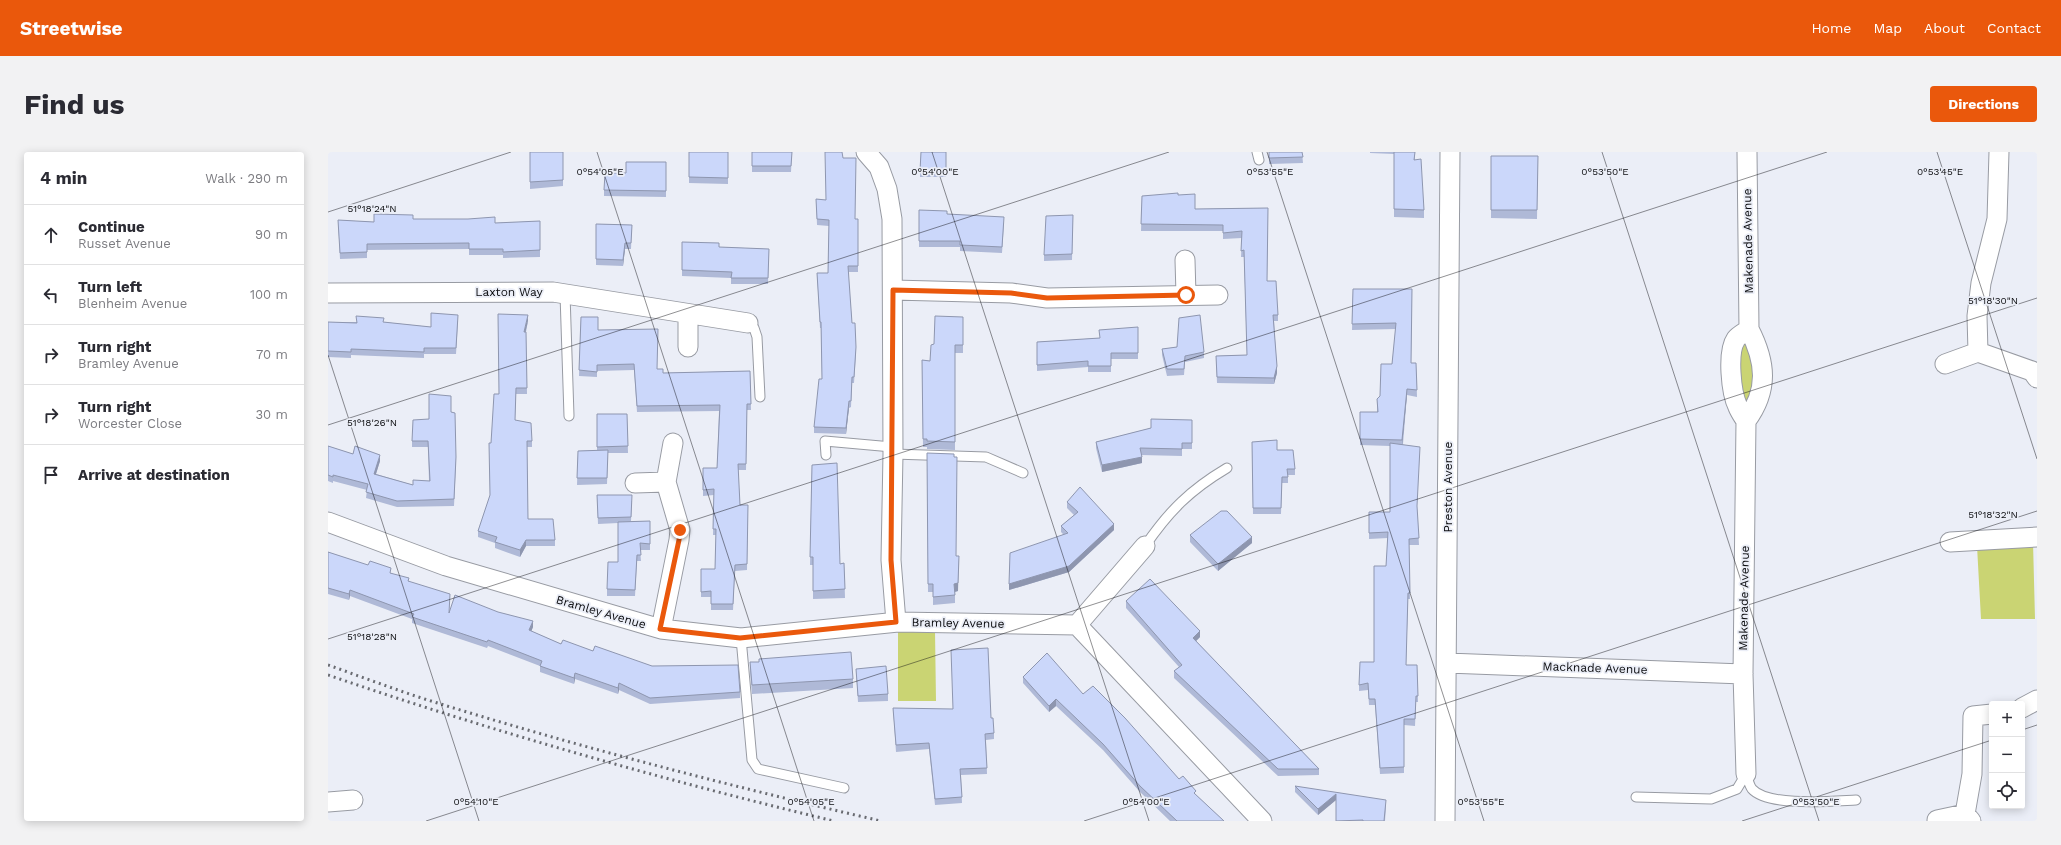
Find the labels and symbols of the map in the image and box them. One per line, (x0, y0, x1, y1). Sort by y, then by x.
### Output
text: 0°54'05"E (576, 166, 624, 177)
text: 0°54'00"E (911, 166, 959, 177)
text: 0°53'55"E (1247, 166, 1293, 177)
text: 0°53'50"E (1581, 166, 1629, 177)
text: 0°53'45"E (1917, 166, 1963, 177)
street label: Makenade Avenue (1740, 188, 1756, 294)
text: 51°18'24"N (347, 203, 397, 214)
street label: Laxton Way (475, 285, 544, 299)
route start (1177, 286, 1195, 304)
text: 51°18'30"N (1968, 295, 2018, 306)
text: 51°18'26"N (347, 417, 397, 428)
street label: Preston Avenue (1441, 441, 1455, 533)
text: 51°18'32"N (1968, 509, 2018, 520)
route end (671, 521, 689, 539)
street label: Makenade Avenue (1736, 545, 1752, 651)
street label: Bramley Avenue (554, 592, 648, 632)
street label: Bramley Avenue (911, 615, 1005, 631)
text: 51°18'28"N (347, 631, 397, 642)
street label: Macknade Avenue (1542, 659, 1648, 677)
text: 0°54'10"E (453, 796, 499, 807)
text: 0°54'05"E (787, 796, 835, 807)
text: 0°54'00"E (1122, 796, 1170, 807)
text: 0°53'55"E (1458, 796, 1504, 807)
text: 0°53'50"E (1792, 796, 1840, 807)

